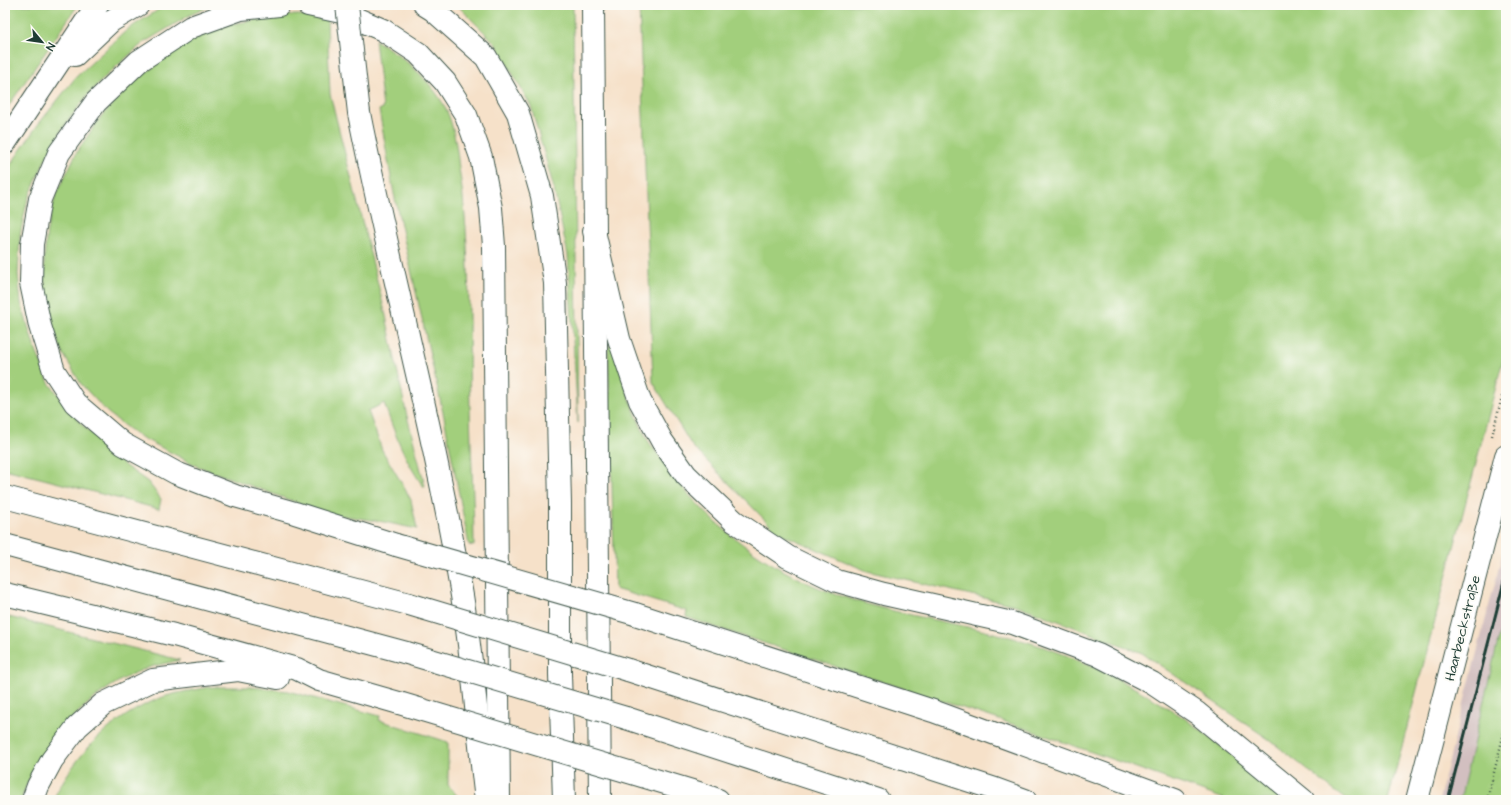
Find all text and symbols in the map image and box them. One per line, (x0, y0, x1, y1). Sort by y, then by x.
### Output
north arrow (22, 22, 62, 62)
text: N (42, 40, 59, 53)
street label: Haarbeckstraße (1440, 573, 1486, 683)

